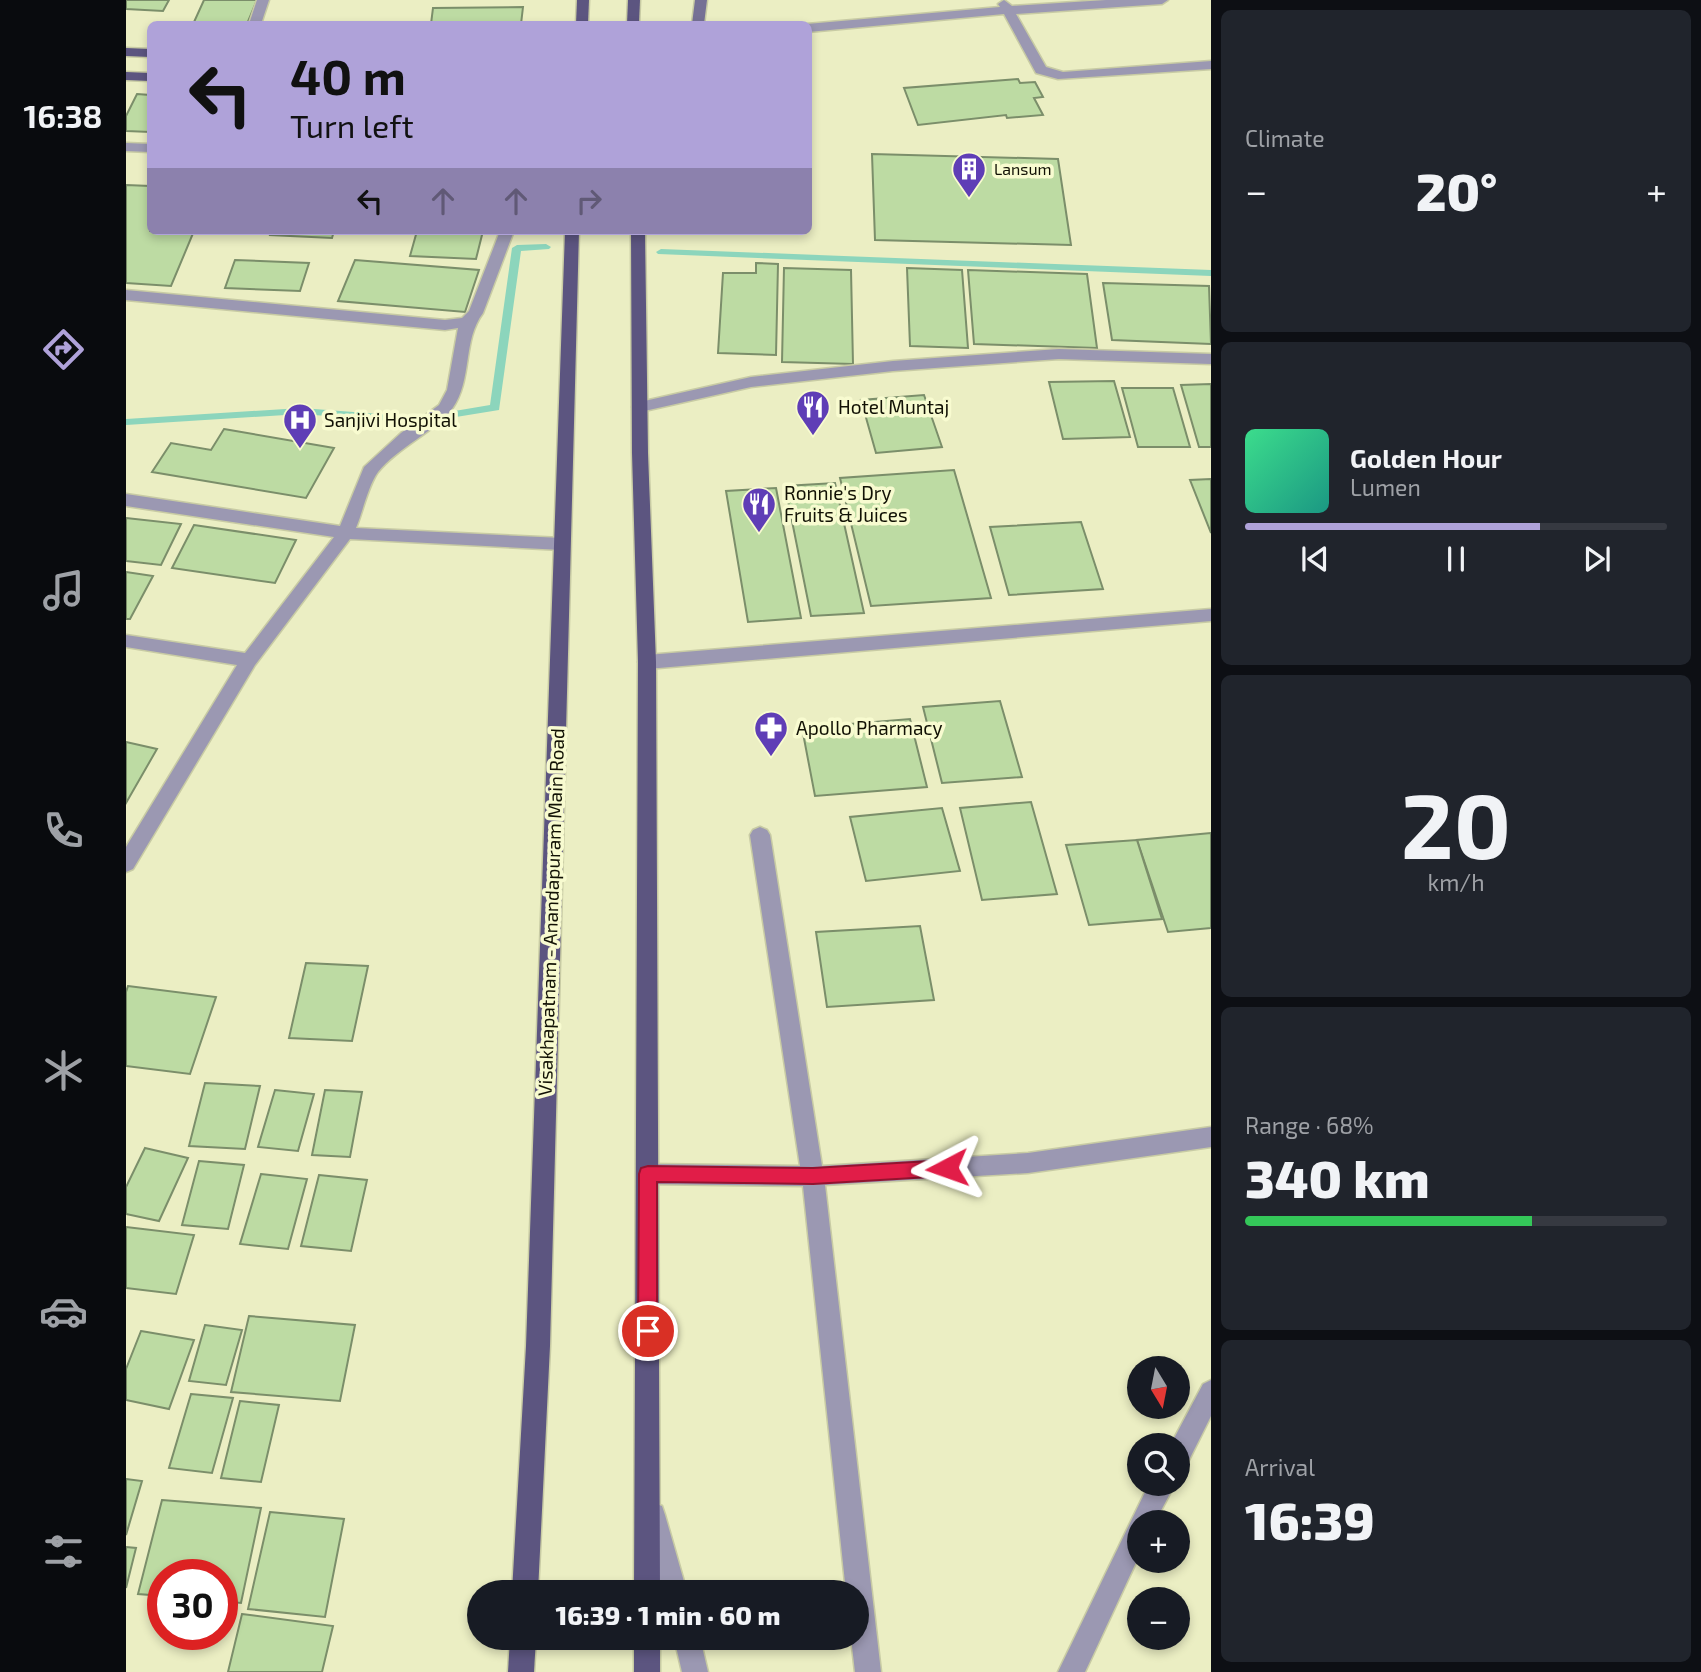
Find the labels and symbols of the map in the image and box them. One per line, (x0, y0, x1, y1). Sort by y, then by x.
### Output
building icon: Lansum (950, 150, 988, 199)
place label: Lansum (994, 159, 1052, 178)
restaurant icon: Hotel Muntaj (794, 388, 832, 437)
place label: Hotel Muntaj (838, 395, 949, 418)
hospital icon: Sanjivi Hospital (281, 401, 319, 450)
place label: Sanjivi Hospital (324, 408, 457, 431)
place label: Ronnie's Dry Fruits & Juices (784, 481, 908, 526)
restaurant icon: Ronnie's Dry Fruits & Juices (740, 485, 778, 534)
pharmacy icon: Apollo Pharmacy (752, 709, 790, 758)
place label: Apollo Pharmacy (796, 716, 943, 739)
street label: Visakhapatnam - Anandapuram Main Road (533, 728, 568, 1096)
position arrow (910, 1131, 984, 1205)
pin (618, 1301, 678, 1361)
north arrow (1127, 1356, 1190, 1419)
speed limit sign: 30 (147, 1559, 238, 1650)

